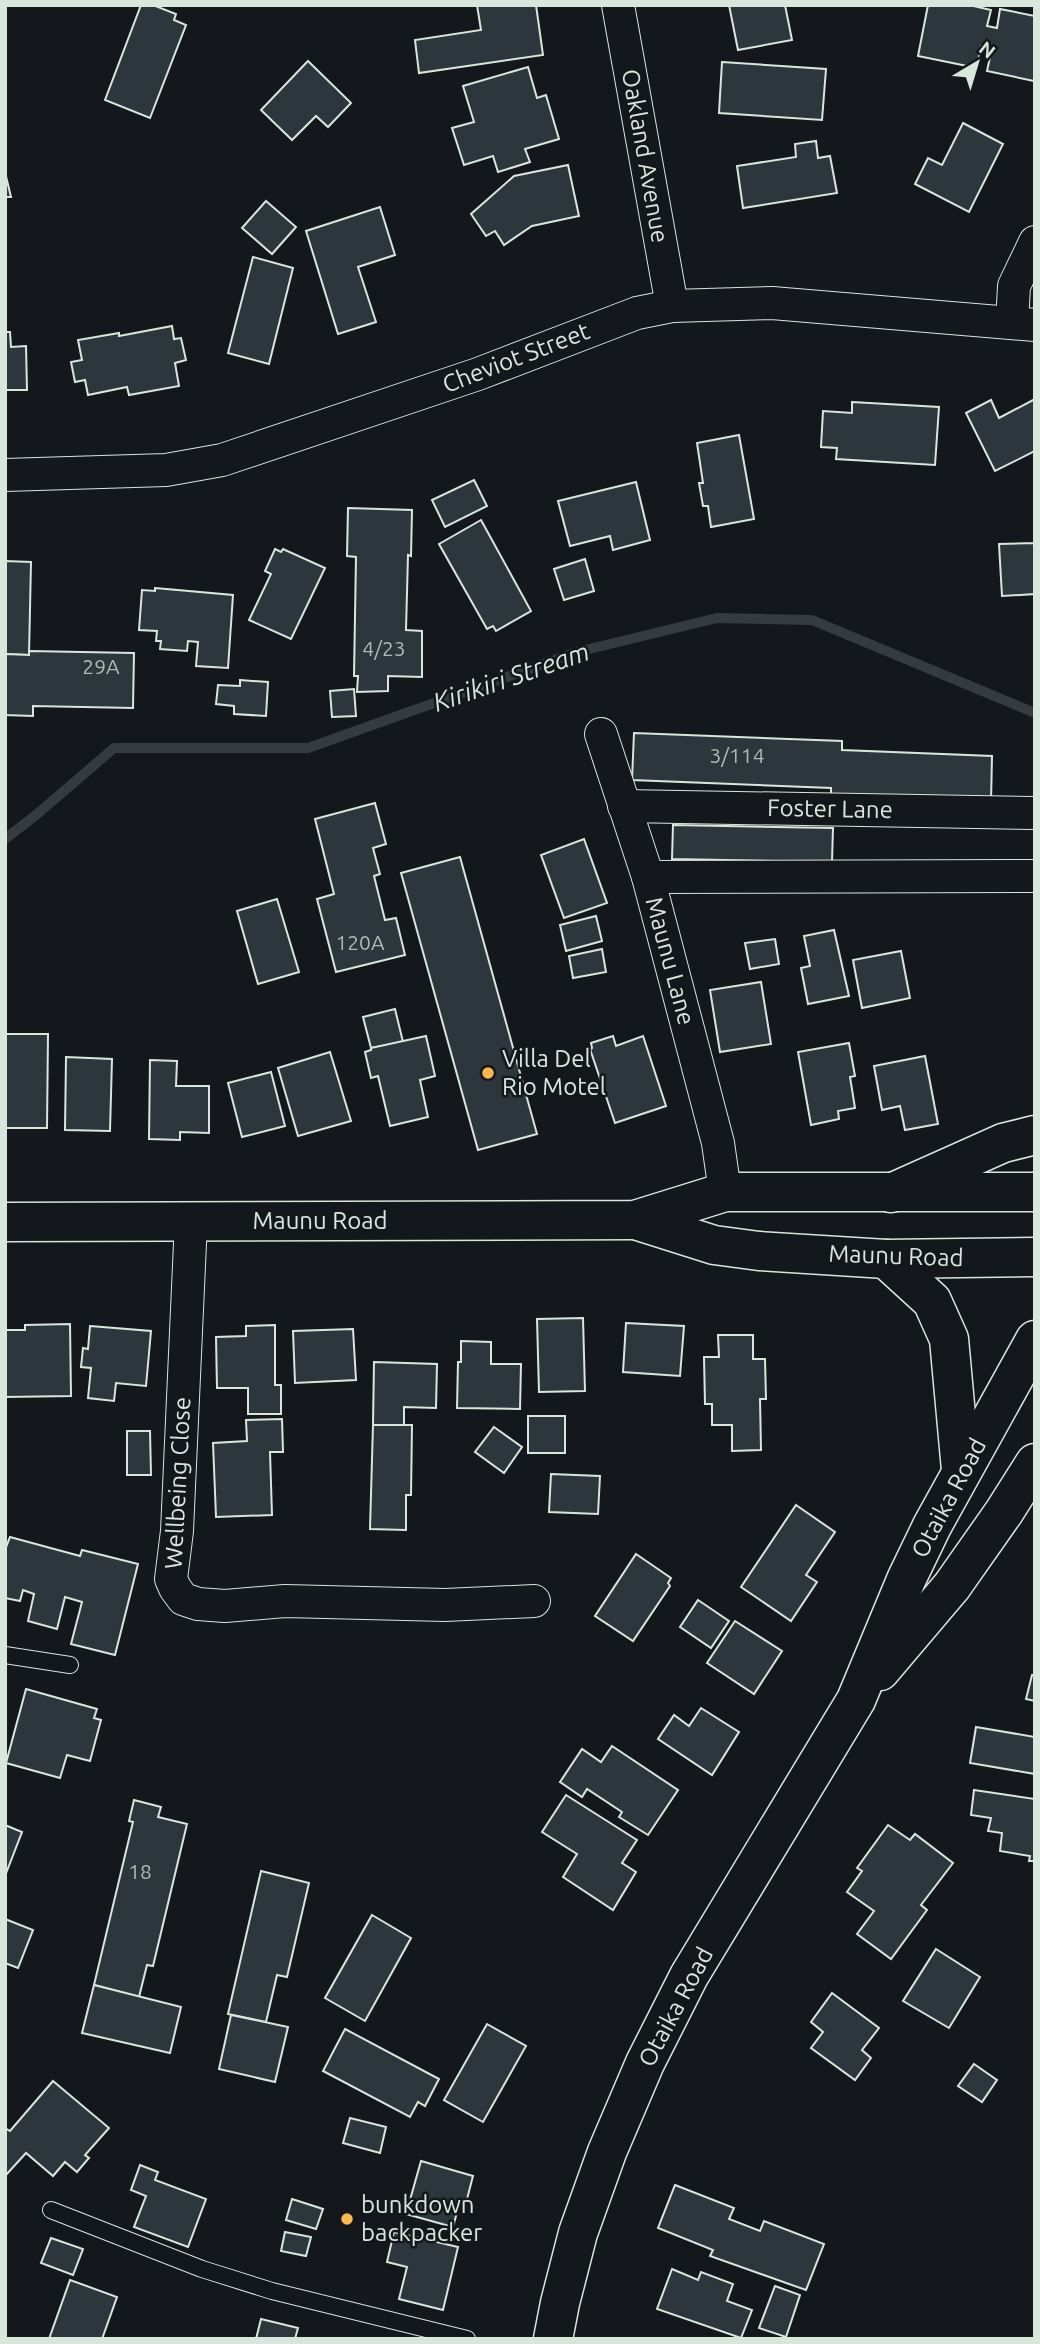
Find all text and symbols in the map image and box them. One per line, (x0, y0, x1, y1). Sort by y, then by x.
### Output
north arrow (942, 28, 1012, 98)
text: N (975, 37, 1000, 63)
street label: Oakland Avenue (617, 67, 674, 245)
street label: Cheviot Street (439, 317, 594, 398)
house number: 4/23 (362, 636, 406, 660)
water label: Kirikiri Stream (429, 636, 593, 717)
house number: 29A (82, 654, 120, 678)
house number: 3/114 (709, 743, 765, 767)
street label: Foster Lane (767, 794, 893, 823)
street label: Maunu Lane (640, 894, 701, 1028)
house number: 120A (335, 930, 385, 954)
place label: Villa Del Rio Motel (502, 1045, 606, 1100)
marker: Villa Del Rio Motel (480, 1065, 496, 1081)
street label: Maunu Road (252, 1207, 388, 1234)
street label: Maunu Road (828, 1240, 964, 1271)
street label: Wellbeing Close (160, 1396, 195, 1570)
street label: Otaika Road (906, 1433, 991, 1562)
house number: 18 (128, 1859, 152, 1883)
street label: Otaika Road (633, 1942, 718, 2071)
place label: bunkdown backpacker (361, 2191, 482, 2246)
marker: bunkdown backpacker (339, 2211, 355, 2227)

